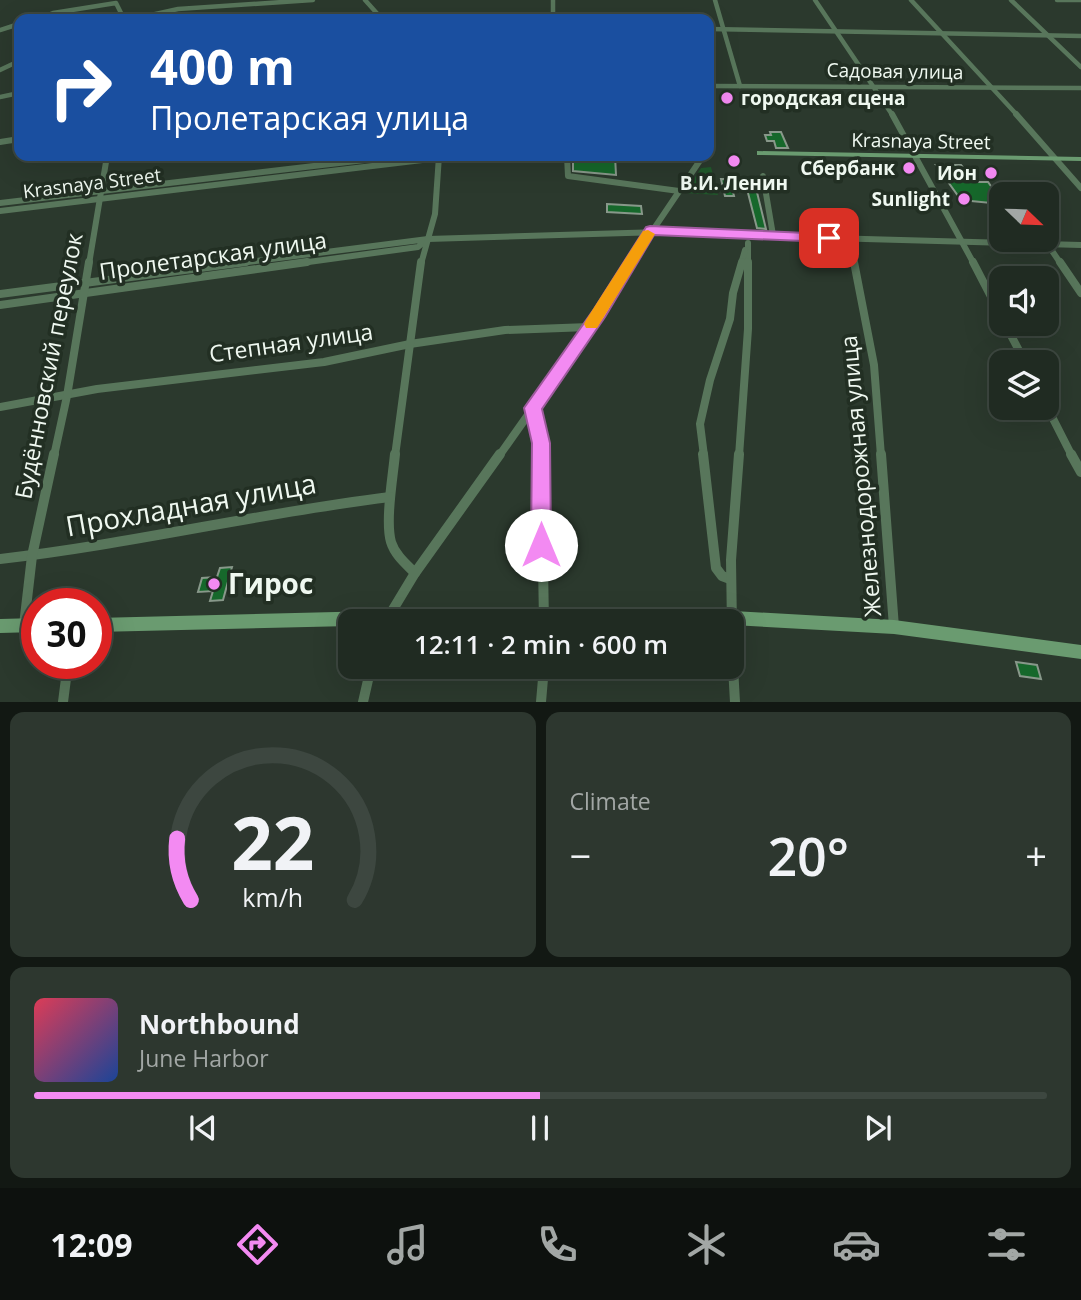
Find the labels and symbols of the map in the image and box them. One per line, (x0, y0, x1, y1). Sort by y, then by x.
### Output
street label: Садовая улица (826, 57, 964, 85)
place label: городская сцена (741, 85, 906, 111)
marker: городская сцена (719, 90, 735, 106)
street label: Krasnaya Street (851, 127, 991, 155)
marker: В.И. Ленин (726, 153, 742, 169)
place label: Сбербанк (800, 155, 895, 181)
marker: Сбербанк (901, 160, 917, 176)
place label: Ион (937, 160, 977, 186)
street label: Krasnaya Street (21, 162, 163, 204)
marker: Ион (983, 165, 999, 181)
place label: В.И. Ленин (680, 170, 788, 196)
north arrow (989, 182, 1059, 252)
place label: Sunlight (871, 186, 950, 212)
marker: Sunlight (956, 191, 972, 207)
pin (799, 208, 859, 268)
street label: Пролетарская улица (97, 223, 329, 287)
street label: Будённовский переулок (6, 230, 90, 502)
street label: Степная улица (207, 315, 375, 369)
street label: Железнодорожная улица (832, 334, 888, 618)
street label: Прохладная улица (63, 463, 319, 545)
position arrow (504, 508, 578, 582)
place label: Гирос (228, 564, 313, 602)
marker: Гирос (206, 576, 222, 592)
speed limit sign: 30 (21, 588, 112, 679)

